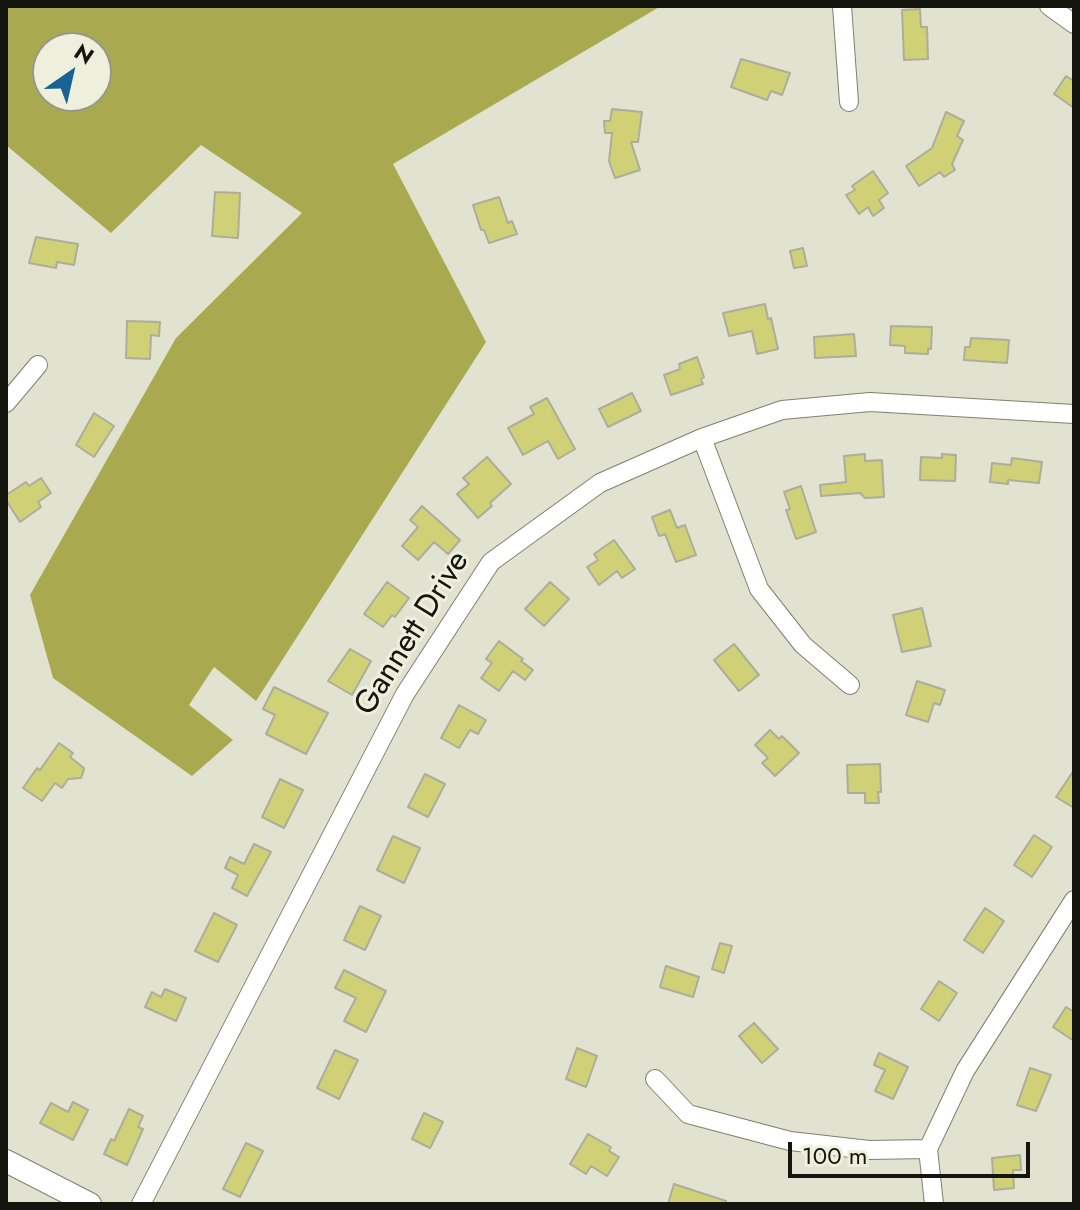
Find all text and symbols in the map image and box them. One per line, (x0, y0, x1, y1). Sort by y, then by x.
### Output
north arrow (32, 32, 112, 112)
text: N (68, 36, 100, 72)
street label: Gannett Drive (347, 545, 479, 723)
scale bar (792, 1126, 1034, 1176)
text: 100 m (802, 1138, 868, 1173)

